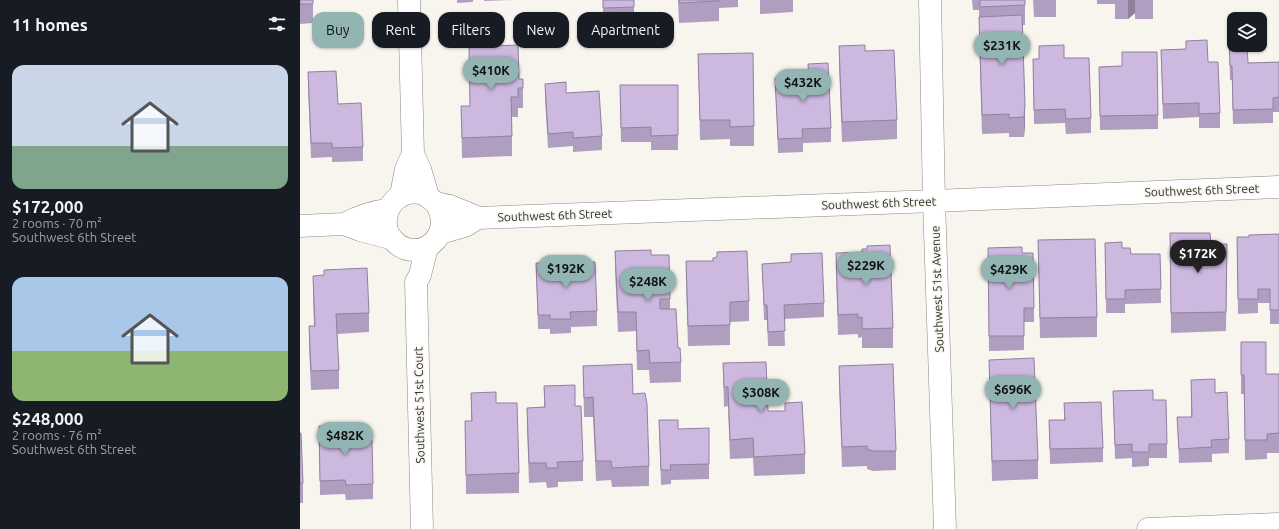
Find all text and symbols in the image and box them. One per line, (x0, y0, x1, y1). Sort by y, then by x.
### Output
chip: Buy (312, 12, 364, 48)
chip: Rent (372, 12, 430, 48)
chip: Filters (438, 12, 505, 48)
chip: New (513, 12, 569, 48)
chip: Apartment (577, 12, 674, 48)
map controls (1227, 12, 1267, 52)
button: layers (1227, 12, 1267, 52)
icon: filters (266, 13, 288, 35)
text: 11 homes (12, 15, 88, 34)
pin: $231K (974, 32, 1030, 66)
text: $231K (983, 38, 1021, 52)
pin: $410K (463, 57, 519, 91)
text: $410K (472, 63, 510, 77)
pin: $432K (775, 69, 831, 103)
text: $432K (784, 75, 822, 89)
icon: home (114, 91, 186, 163)
street label: Southwest 6th Street (1144, 181, 1260, 199)
street label: Southwest 6th Street (821, 194, 937, 212)
text: $172,000 (12, 197, 83, 216)
street label: Southwest 6th Street (497, 206, 613, 224)
text: 2 rooms · 70 m² (12, 216, 102, 230)
street label: Southwest 51st Avenue (928, 225, 946, 353)
text: Southwest 6th Street (12, 230, 136, 244)
pin: $172K (1170, 240, 1226, 274)
text: $172K (1179, 246, 1217, 260)
pin: $229K (838, 252, 894, 286)
pin: $192K (538, 255, 594, 289)
pin: $429K (981, 256, 1037, 290)
text: $229K (847, 258, 885, 272)
text: $192K (547, 261, 585, 275)
text: $429K (990, 262, 1028, 276)
pin: $248K (620, 268, 676, 302)
text: $248K (629, 274, 667, 288)
icon: home (114, 303, 186, 375)
street label: Southwest 51st Court (411, 346, 427, 464)
pin: $696K (985, 376, 1041, 410)
pin: $308K (733, 379, 789, 413)
text: $696K (994, 382, 1032, 396)
text: $308K (742, 385, 780, 399)
text: $248,000 (12, 409, 83, 428)
pin: $482K (317, 422, 373, 456)
text: 2 rooms · 76 m² (12, 428, 102, 442)
text: $482K (326, 428, 364, 442)
text: Southwest 6th Street (12, 442, 136, 456)

